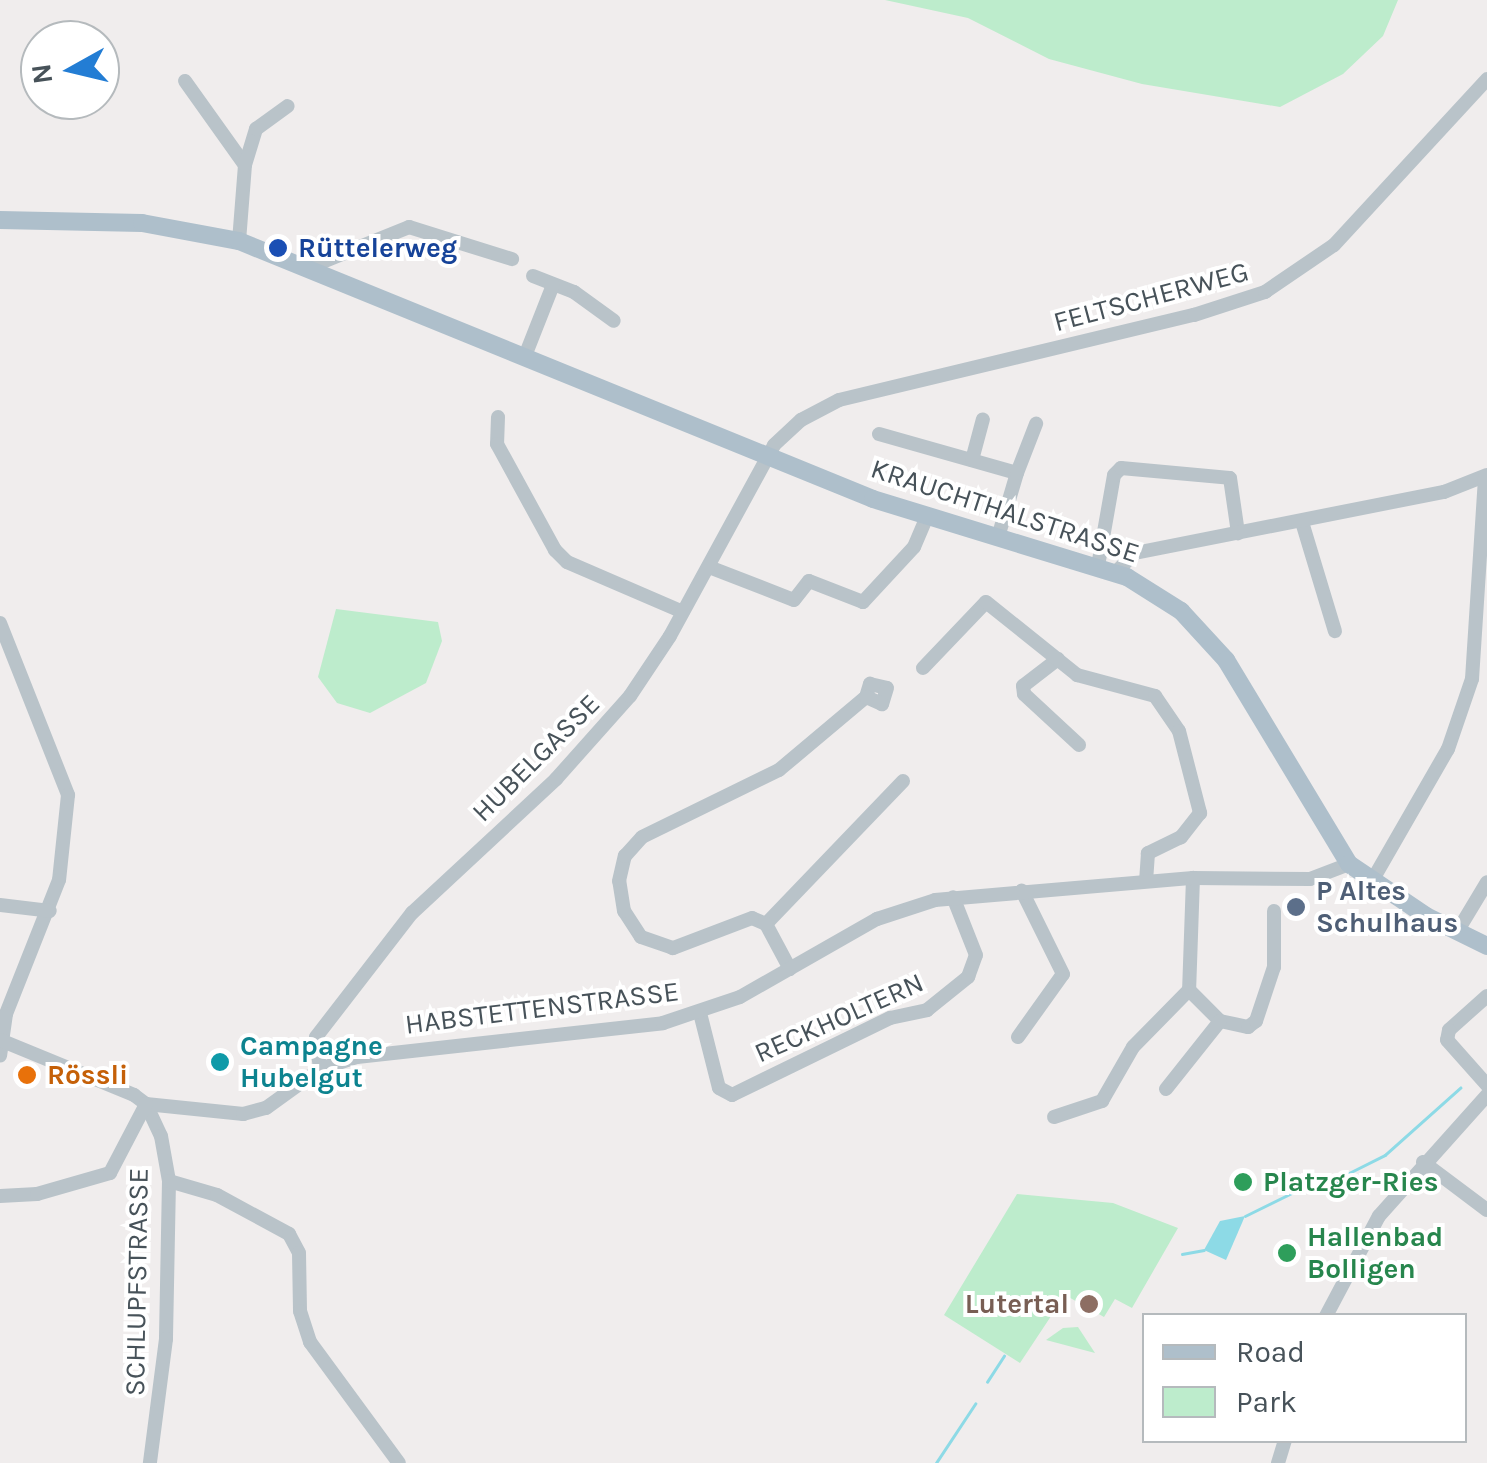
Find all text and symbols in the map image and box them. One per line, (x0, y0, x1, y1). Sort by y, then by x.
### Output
north arrow (20, 20, 120, 120)
text: N (24, 62, 60, 86)
place label: Rüttelerweg (298, 231, 457, 265)
marker: Rüttelerweg (267, 237, 289, 259)
street label: FELTSCHERWEG (1050, 255, 1252, 339)
street label: KRAUCHTHALSTRASSE (867, 452, 1143, 570)
street label: HUBELGASSE (465, 687, 607, 829)
place label: P Altes Schulhaus (1316, 874, 1458, 940)
marker: P Altes Schulhaus (1285, 896, 1307, 918)
street label: RECKHOLTERN (749, 966, 929, 1070)
street label: HABSTETTENSTRASSE (403, 975, 681, 1041)
place label: Campagne Hubelgut (240, 1029, 383, 1095)
marker: Campagne Hubelgut (209, 1051, 231, 1073)
place label: Rössli (47, 1058, 128, 1092)
marker: Rössli (16, 1064, 38, 1086)
place label: Platzger-Ries (1263, 1165, 1438, 1199)
street label: SCHLUPFSTRASSE (118, 1168, 156, 1396)
marker: Platzger-Ries (1232, 1171, 1254, 1193)
place label: Hallenbad Bolligen (1307, 1220, 1443, 1286)
marker: Hallenbad Bolligen (1276, 1242, 1298, 1264)
place label: Lutertal (965, 1287, 1069, 1321)
marker: Lutertal (1078, 1293, 1100, 1315)
legend (1142, 1313, 1467, 1443)
text: Road (1236, 1334, 1305, 1370)
text: Park (1236, 1384, 1297, 1420)

